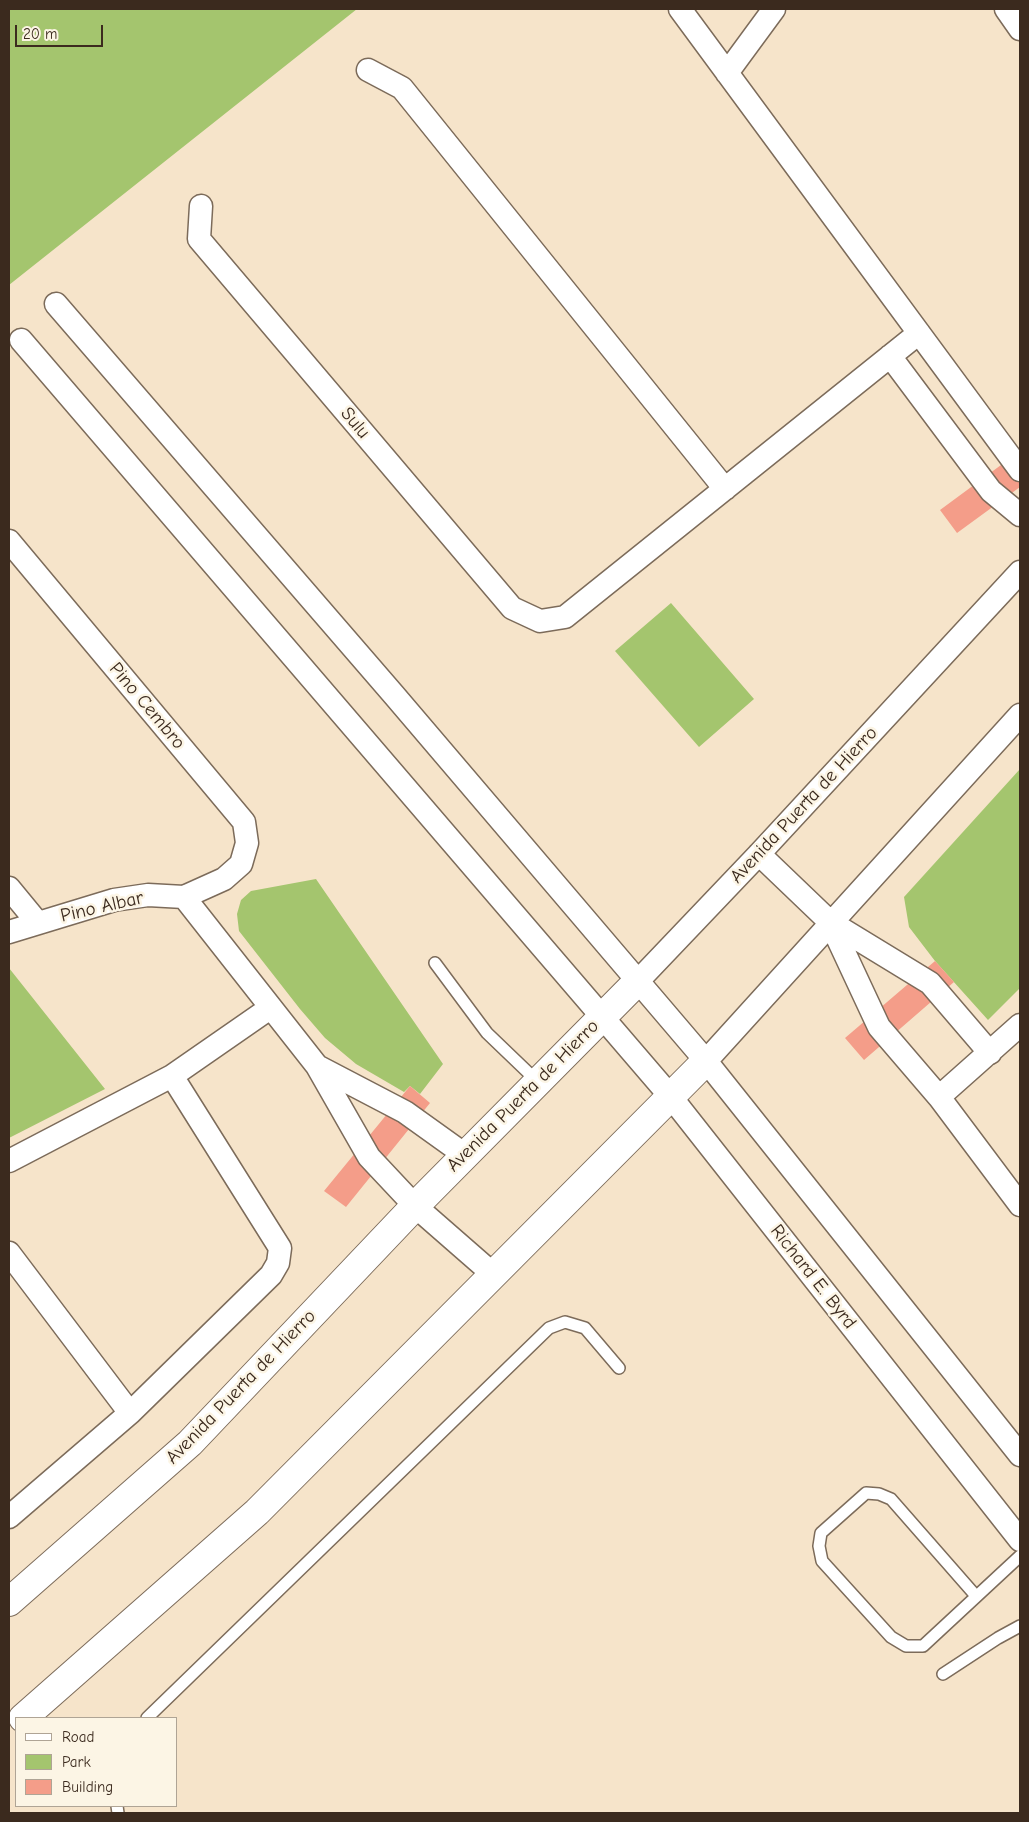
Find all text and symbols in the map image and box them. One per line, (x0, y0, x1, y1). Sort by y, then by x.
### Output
scale bar (18, 15, 105, 47)
text: 20 m (23, 25, 57, 43)
street label: Sulu (335, 403, 375, 443)
street label: Pino Cembro (104, 658, 190, 754)
street label: Avenida Puerta de Hierro (725, 722, 883, 888)
street label: Pino Albar (58, 886, 146, 928)
street label: Avenida Puerta de Hierro (442, 1015, 604, 1177)
street label: Richard E. Byrd (765, 1220, 861, 1334)
street label: Avenida Puerta de Hierro (161, 1305, 321, 1469)
legend (15, 1717, 178, 1807)
text: Road (62, 1728, 94, 1746)
text: Park (62, 1753, 91, 1771)
text: Building (62, 1778, 113, 1796)

